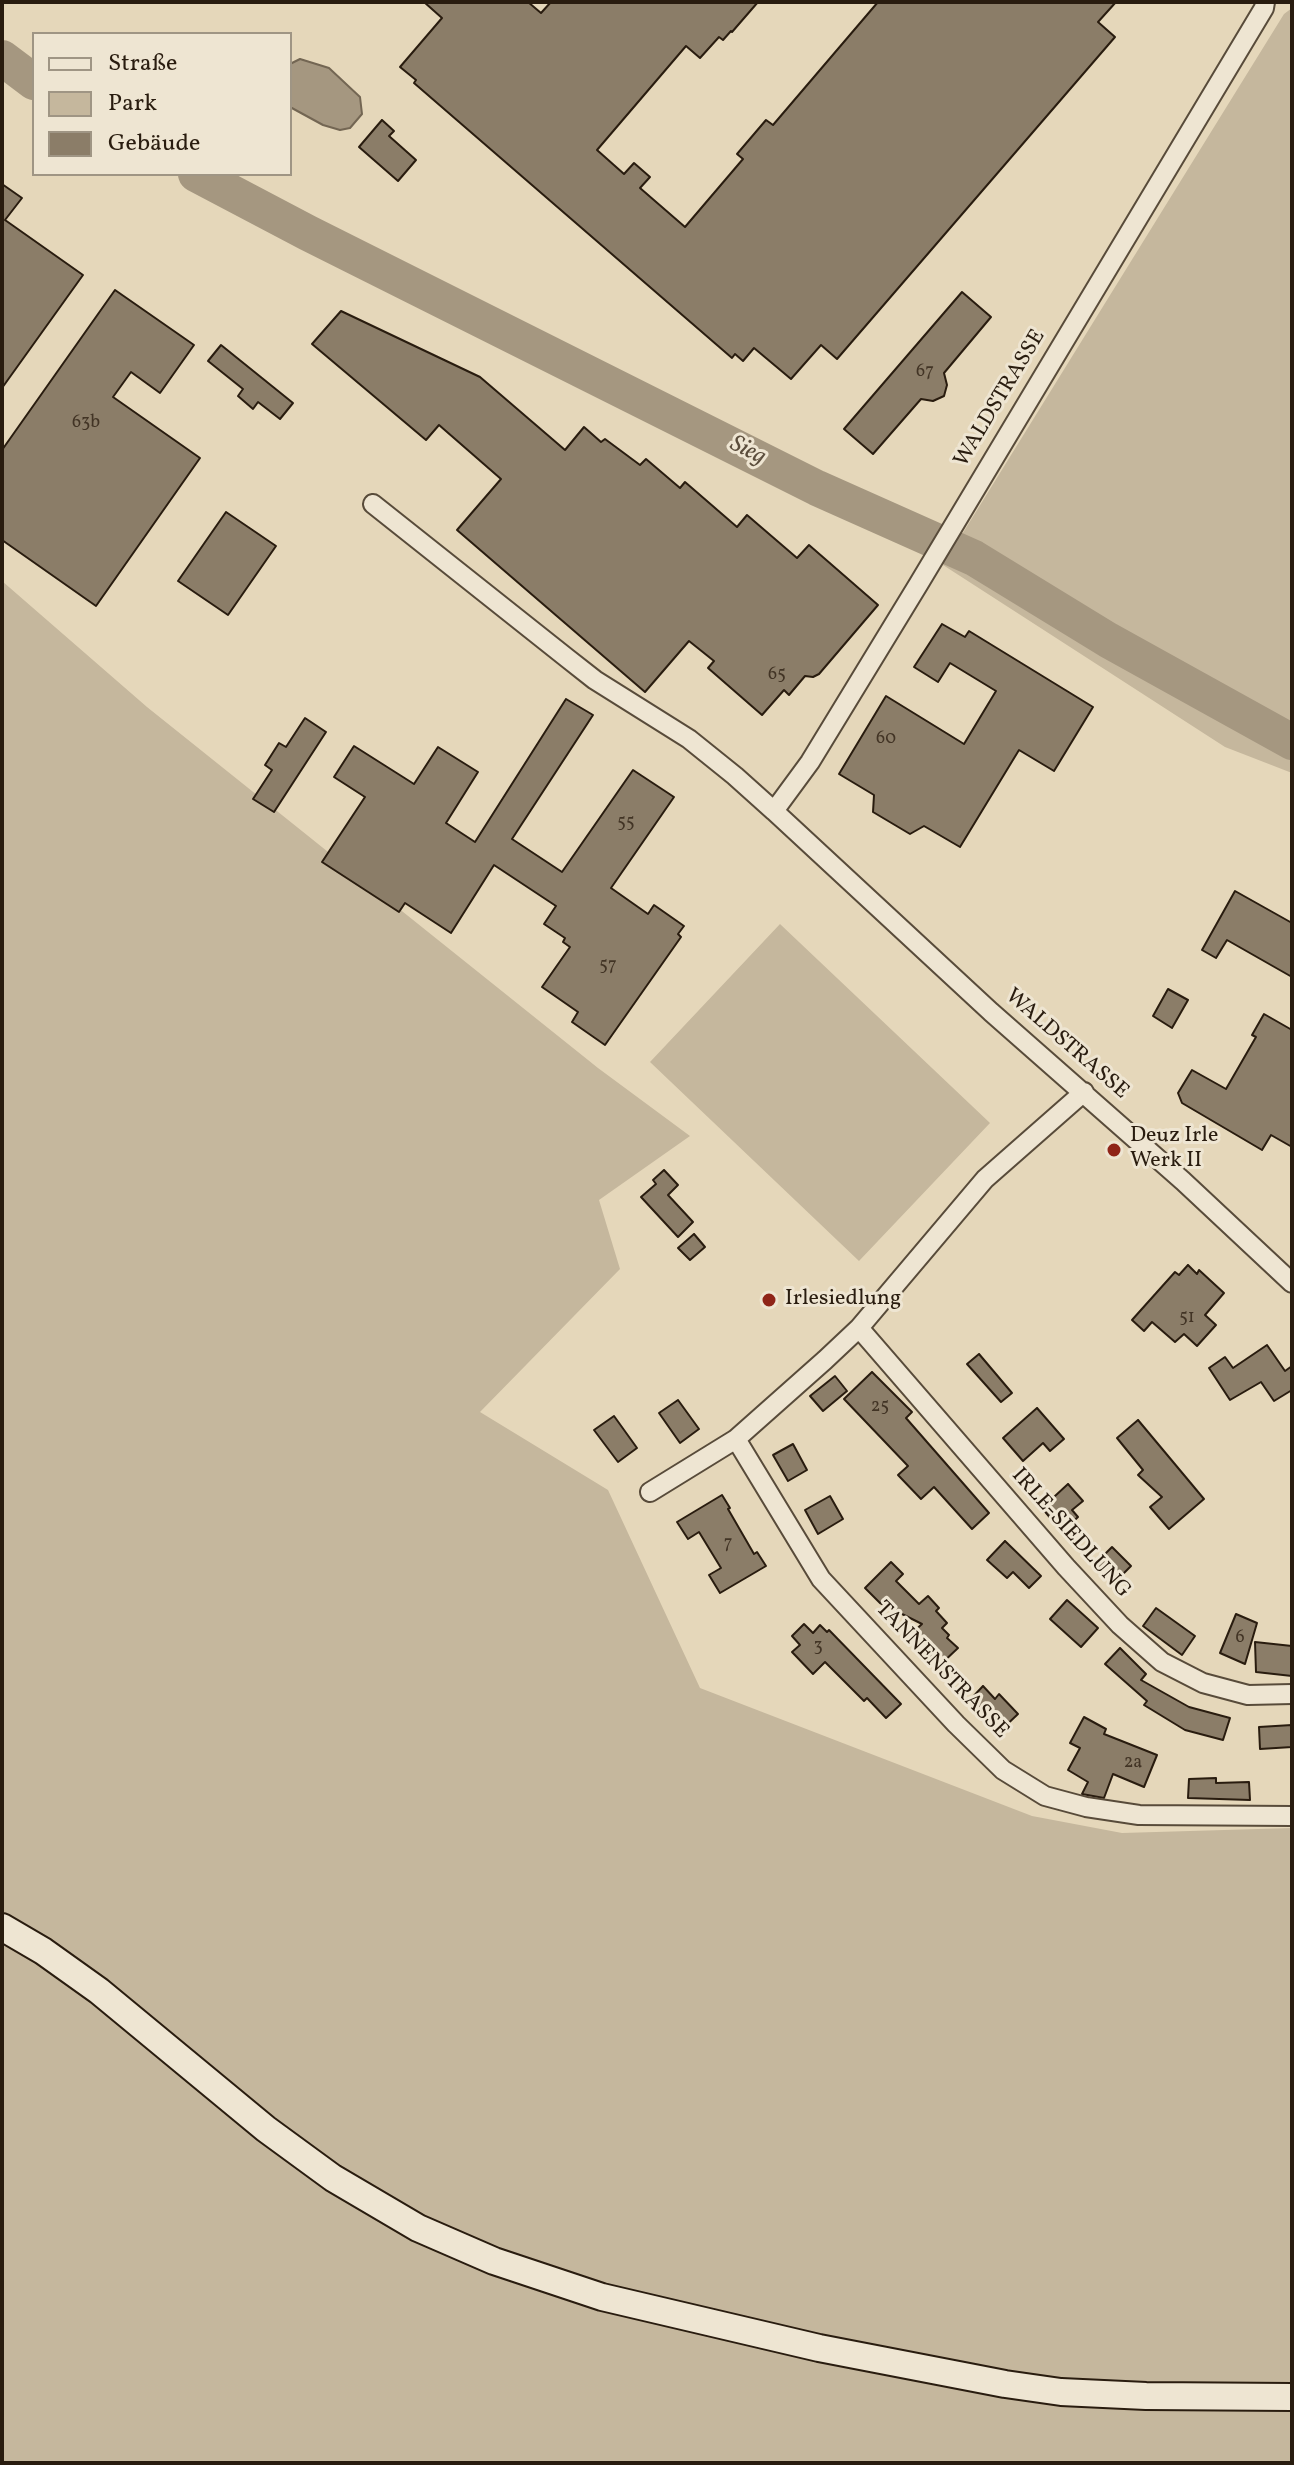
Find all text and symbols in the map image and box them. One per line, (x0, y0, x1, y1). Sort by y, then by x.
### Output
legend (32, 32, 292, 176)
text: Straße (108, 47, 177, 81)
text: Park (108, 87, 157, 121)
text: Gebäude (108, 127, 200, 161)
street label: WALDSTRASSE (950, 326, 1052, 472)
house number: 67 (916, 362, 934, 384)
house number: 63b (72, 413, 100, 435)
water label: Sieg (724, 431, 770, 473)
house number: 65 (768, 665, 786, 687)
house number: 60 (876, 729, 896, 751)
house number: 55 (617, 813, 635, 835)
house number: 57 (599, 956, 617, 978)
street label: WALDSTRASSE (999, 984, 1133, 1106)
place label: Deuz Irle Werk II (1130, 1124, 1218, 1176)
marker: Deuz Irle Werk II (1105, 1141, 1123, 1159)
place label: Irlesiedlung (785, 1287, 901, 1313)
marker: Irlesiedlung (760, 1291, 778, 1309)
house number: 51 (1179, 1308, 1195, 1330)
house number: 25 (871, 1397, 889, 1419)
street label: IRLE-SIEDLUNG (1005, 1464, 1135, 1604)
house number: 7 (724, 1534, 732, 1556)
street label: TANNENSTRASSE (869, 1597, 1013, 1745)
house number: 6 (1235, 1628, 1245, 1650)
house number: 3 (813, 1637, 823, 1659)
house number: 2a (1124, 1753, 1142, 1775)

